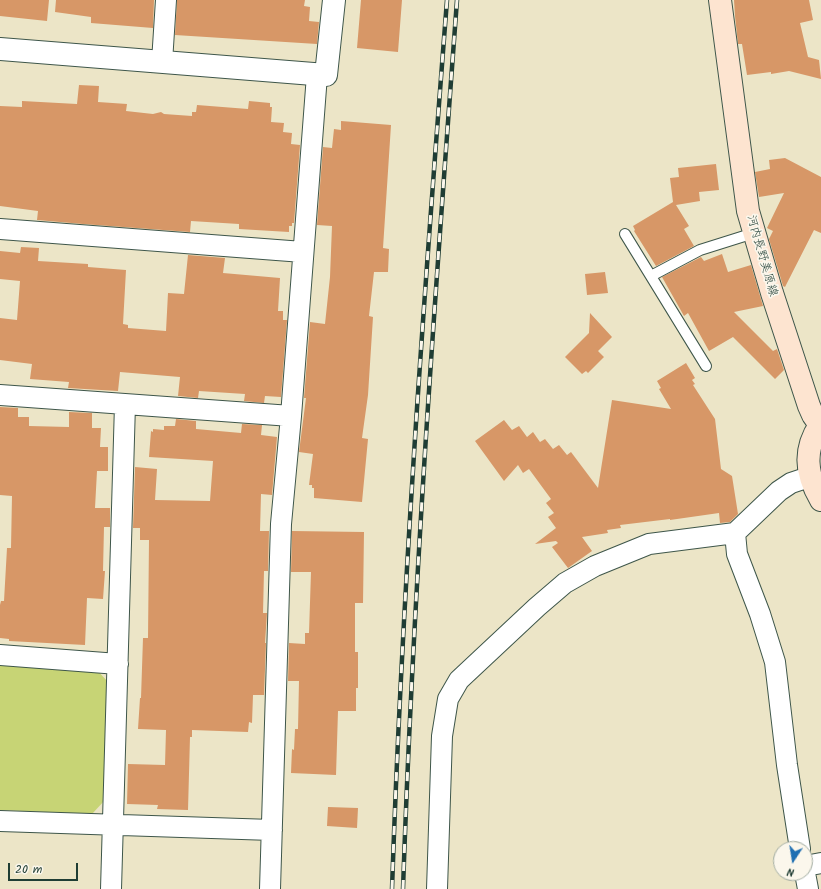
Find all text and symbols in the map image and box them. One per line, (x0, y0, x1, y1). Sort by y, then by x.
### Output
street label: 河内長野美原線 (743, 214, 779, 298)
north arrow (773, 841, 813, 881)
scale bar (10, 855, 80, 881)
text: 20 m (15, 860, 42, 879)
text: N (785, 862, 796, 881)

